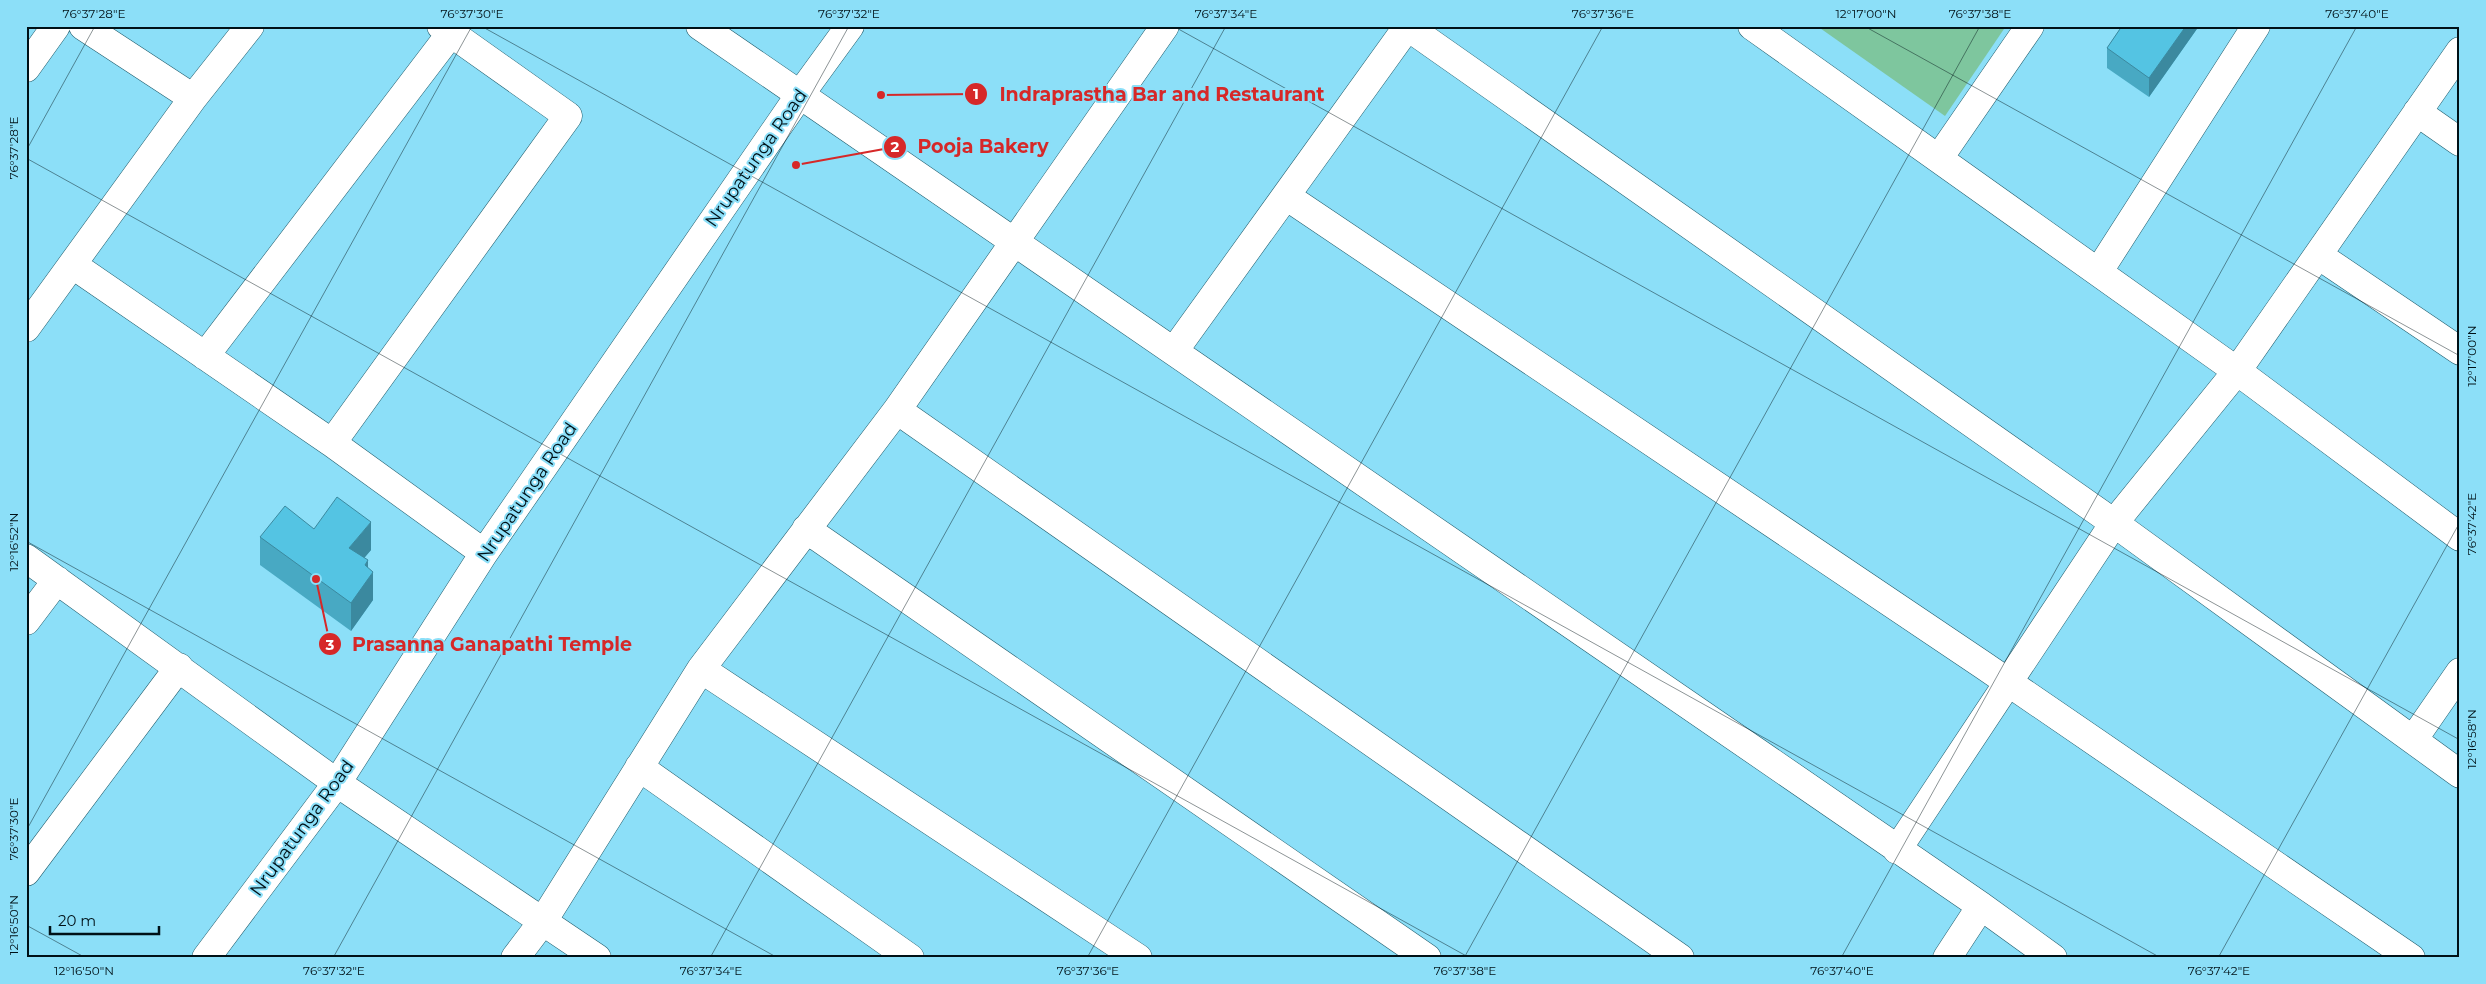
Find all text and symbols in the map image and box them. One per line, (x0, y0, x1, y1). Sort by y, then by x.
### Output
text: 76°37'28"E (63, 6, 125, 21)
text: 76°37'30"E (440, 6, 504, 21)
text: 76°37'32"E (818, 6, 880, 21)
text: 76°37'34"E (1195, 6, 1257, 21)
text: 76°37'36"E (1572, 6, 1634, 21)
text: 12°17'00"N (1835, 6, 1897, 21)
text: 76°37'38"E (1949, 6, 2011, 21)
text: 76°37'40"E (2325, 6, 2389, 21)
callout: Indraprastha Bar and Restaurant (964, 77, 1334, 111)
text: Indraprastha Bar and Restaurant (999, 83, 1325, 106)
text: 1 (973, 84, 979, 103)
street label: Nrupatunga Road (700, 85, 812, 231)
text: 76°37'28"E (6, 117, 21, 179)
callout: Pooja Bakery (883, 130, 1059, 164)
text: Pooja Bakery (917, 135, 1049, 158)
text: 2 (891, 137, 900, 156)
text: 12°17'00"N (2464, 325, 2479, 387)
street label: Nrupatunga Road (472, 418, 582, 566)
text: 76°37'42"E (2464, 493, 2479, 555)
text: 12°16'52"N (6, 513, 21, 571)
callout: Prasanna Ganapathi Temple (317, 627, 642, 661)
text: Prasanna Ganapathi Temple (352, 633, 632, 656)
text: 3 (325, 635, 335, 654)
text: 12°16'58"N (2464, 709, 2479, 769)
street label: Nrupatunga Road (245, 756, 359, 900)
text: 76°37'30"E (6, 797, 21, 861)
text: 12°16'50"N (6, 895, 21, 955)
scale bar (50, 904, 159, 936)
text: 20 m (58, 911, 96, 930)
text: 12°16'50"N (54, 963, 114, 978)
text: 76°37'32"E (303, 963, 365, 978)
text: 76°37'34"E (680, 963, 742, 978)
text: 76°37'36"E (1057, 963, 1119, 978)
text: 76°37'38"E (1434, 963, 1496, 978)
text: 76°37'40"E (1810, 963, 1874, 978)
text: 76°37'42"E (2188, 963, 2250, 978)

